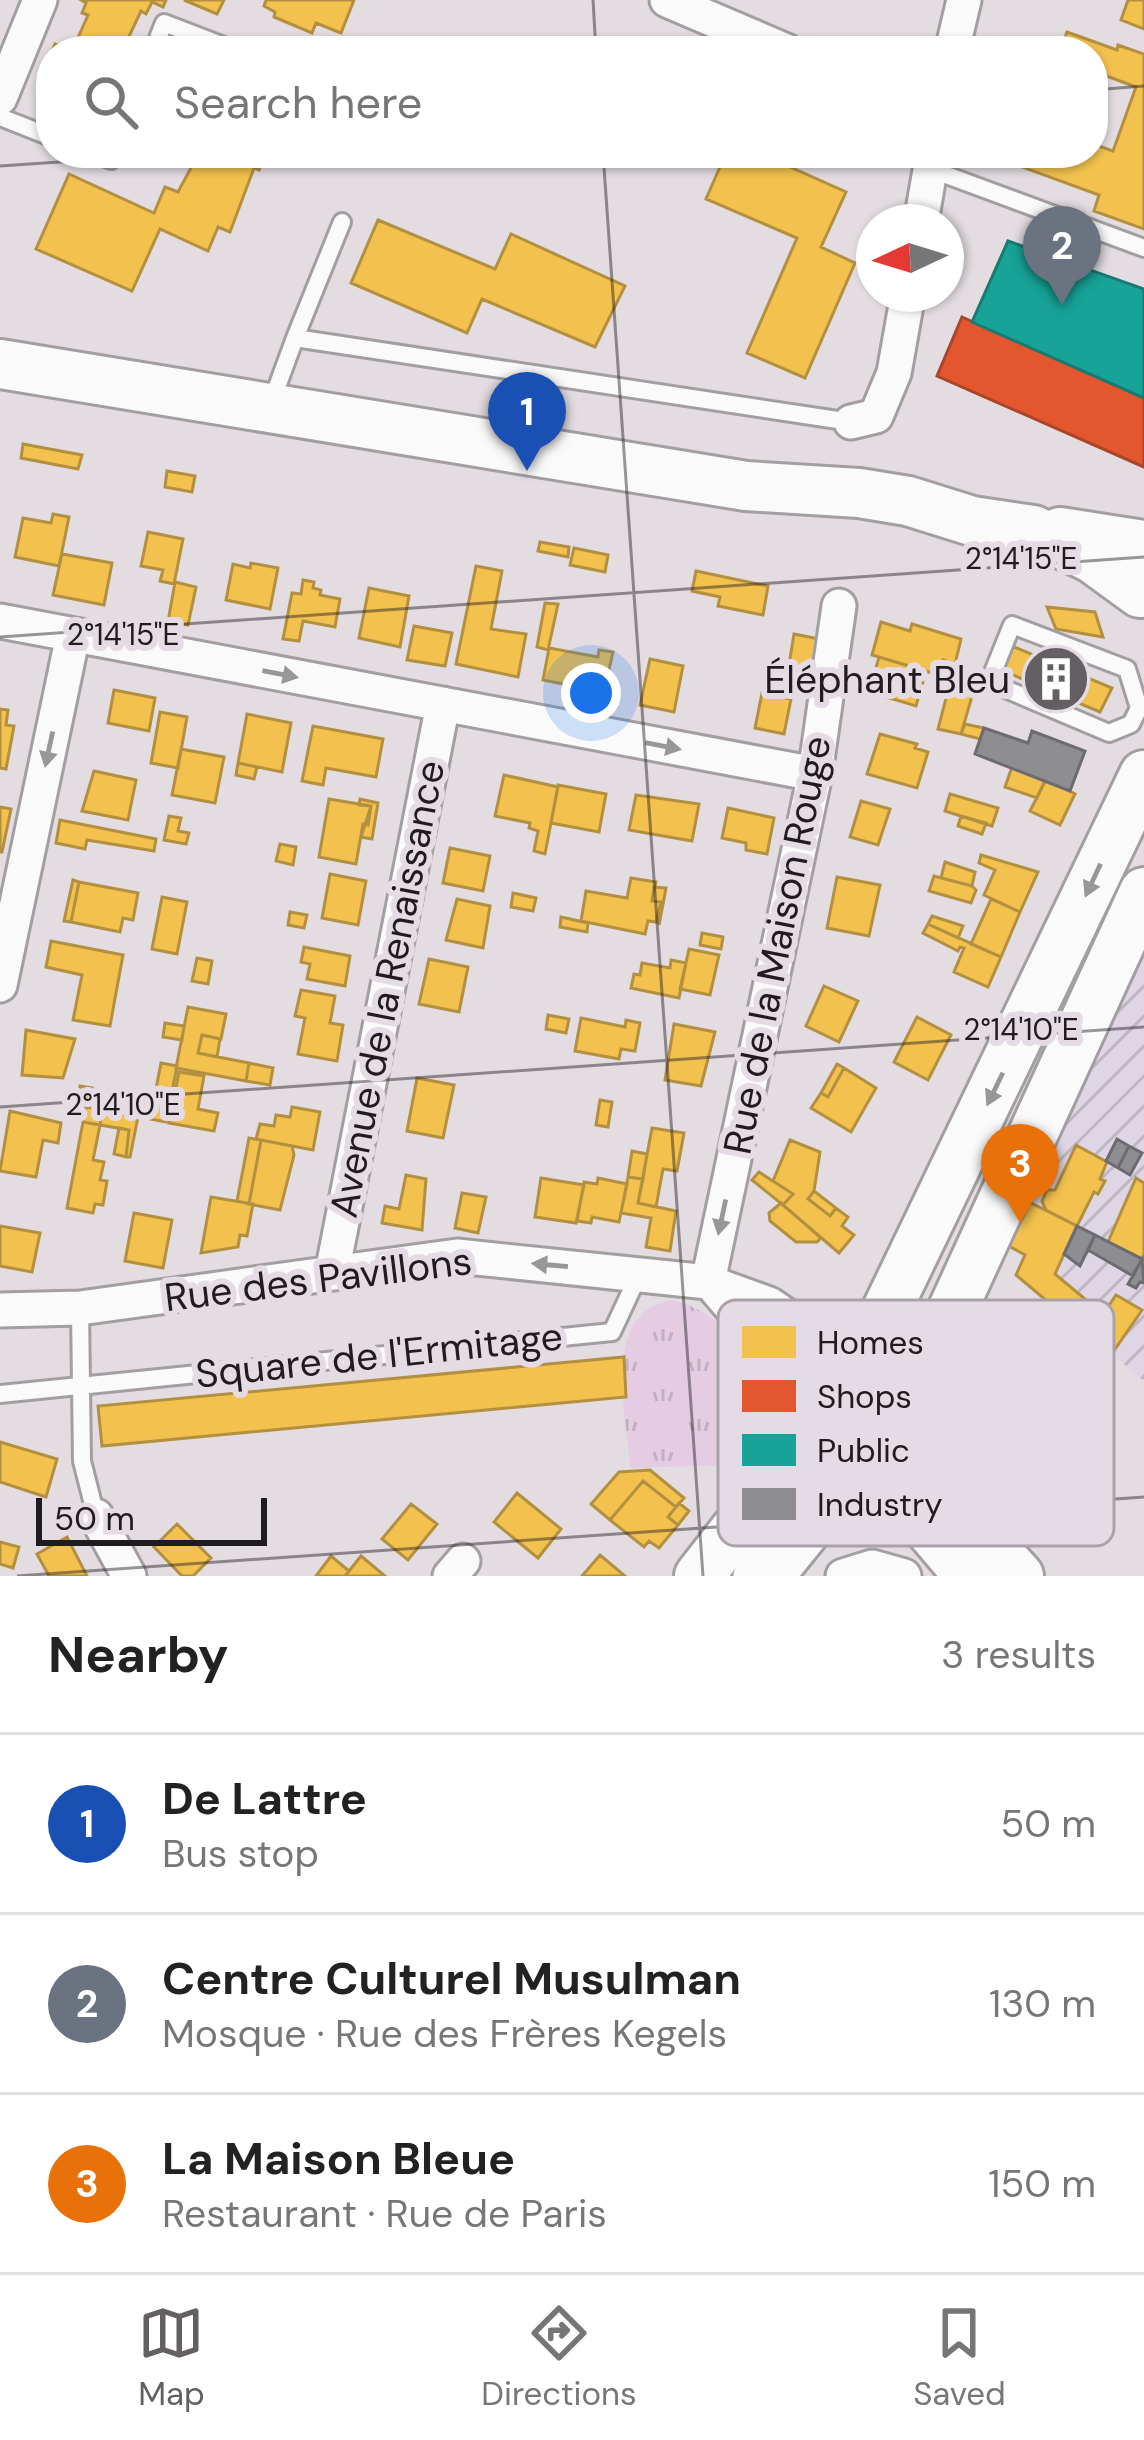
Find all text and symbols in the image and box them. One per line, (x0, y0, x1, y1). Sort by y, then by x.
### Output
search box (36, 36, 1108, 168)
icon: search (78, 69, 144, 135)
text: Search here (174, 73, 422, 132)
north arrow (856, 204, 964, 312)
pin: 2 (1023, 206, 1101, 305)
pin: 1 (488, 372, 566, 471)
text: 2°14'15"E (965, 539, 1077, 578)
text: 2°14'15"E (67, 615, 179, 654)
building icon: Éléphant Bleu (1021, 644, 1091, 714)
place label: Éléphant Bleu (764, 654, 1010, 705)
your location (561, 663, 621, 723)
one-way arrow (262, 665, 299, 684)
one-way arrow (39, 731, 58, 769)
street label: Rue de la Maison Rouge (711, 732, 843, 1158)
one-way arrow (645, 737, 683, 756)
street label: Avenue de la Renaissance (318, 756, 456, 1222)
one-way arrow (1082, 863, 1102, 898)
text: 2°14'10"E (963, 1010, 1079, 1049)
one-way arrow (985, 1072, 1005, 1107)
text: 2°14'10"E (65, 1085, 181, 1124)
pin: 3 (981, 1124, 1059, 1223)
one-way arrow (711, 1199, 730, 1237)
street label: Rue des Pavillons (161, 1235, 475, 1323)
one-way arrow (531, 1255, 568, 1274)
legend (718, 1300, 1114, 1546)
street label: Square de l'Ermitage (193, 1310, 565, 1400)
text: Homes (817, 1321, 924, 1364)
text: Shops (817, 1375, 912, 1418)
text: Public (817, 1429, 910, 1472)
text: Industry (817, 1483, 943, 1526)
scale bar (36, 1492, 267, 1545)
text: 50 m (54, 1497, 135, 1540)
text: Nearby (48, 1621, 229, 1688)
text: 3 results (941, 1629, 1096, 1680)
text: De Lattre (162, 1769, 367, 1828)
text: 1 (80, 1798, 94, 1849)
text: 50 m (1000, 1798, 1096, 1849)
text: Bus stop (162, 1828, 319, 1879)
text: Centre Culturel Musulman (162, 1949, 741, 2008)
text: 2 (76, 1978, 98, 2029)
text: 130 m (989, 1978, 1096, 2029)
text: Mosque · Rue des Frères Kegels (162, 2008, 727, 2059)
text: La Maison Bleue (162, 2129, 515, 2188)
text: 3 (75, 2158, 99, 2209)
text: 150 m (988, 2158, 1096, 2209)
text: Restaurant · Rue de Paris (162, 2188, 607, 2239)
tab: Map (138, 2300, 205, 2415)
tab: Directions (481, 2300, 637, 2415)
tab: Saved (913, 2300, 1006, 2415)

